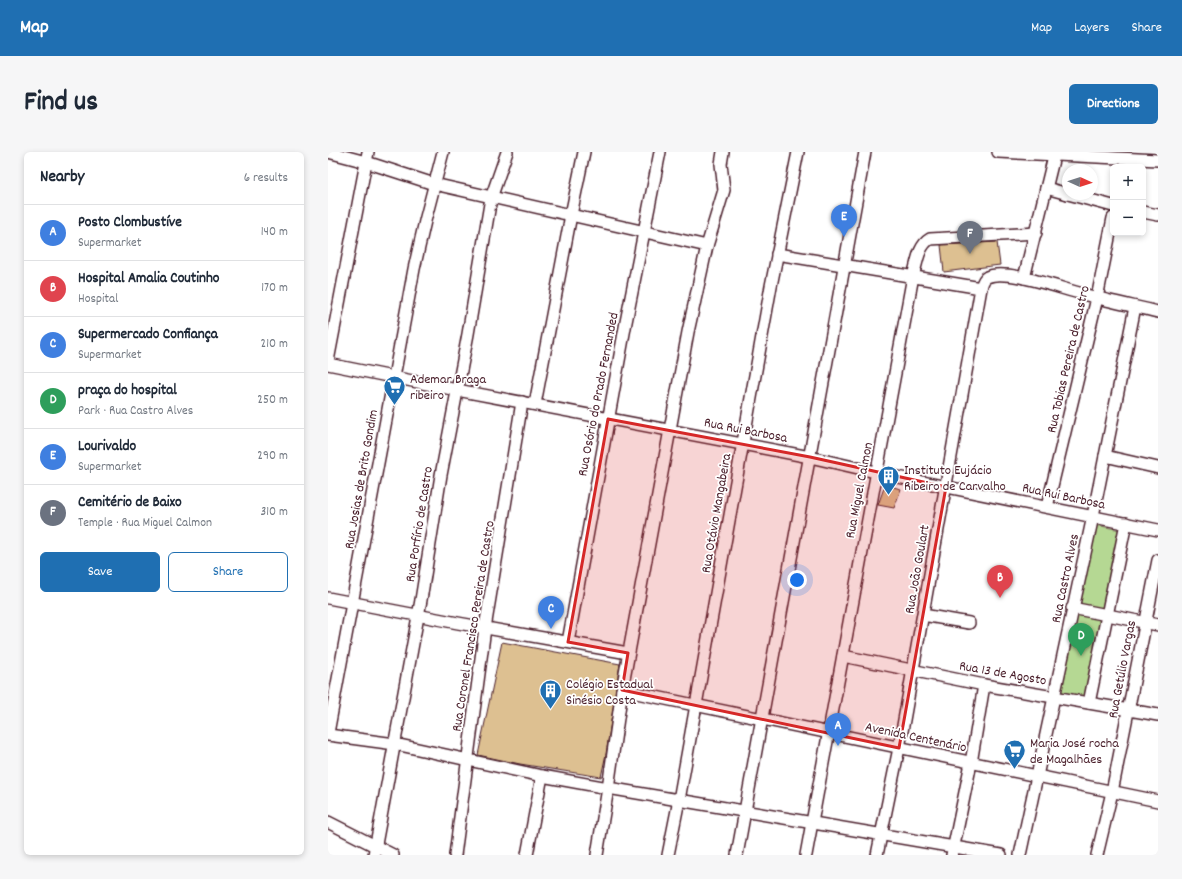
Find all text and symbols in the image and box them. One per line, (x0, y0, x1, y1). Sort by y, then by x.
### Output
text: Map (20, 15, 49, 42)
text: Map (1031, 18, 1052, 38)
text: Layers (1074, 18, 1109, 38)
text: Share (1131, 18, 1162, 38)
text: Find us (24, 84, 98, 124)
button: Directions (1069, 84, 1158, 124)
north arrow (1062, 164, 1098, 200)
map controls (1110, 164, 1146, 236)
button: + (1110, 164, 1146, 200)
text: Nearby (40, 166, 84, 190)
text: 6 results (244, 169, 288, 188)
button: − (1110, 200, 1146, 236)
pin: E (831, 204, 857, 237)
text: Posto Clombustíve (78, 212, 182, 234)
pin: F (957, 221, 983, 254)
text: A (49, 223, 57, 242)
text: 140 m (261, 223, 288, 242)
text: Supermarket (78, 234, 142, 253)
text: Hospital Amalia Coutinho (78, 268, 220, 290)
text: B (50, 279, 56, 298)
text: 170 m (261, 279, 288, 298)
street label: Rua Tobias Pereira de Castro (1042, 284, 1096, 435)
text: Hospital (78, 290, 118, 309)
street label: Rua Osório do Prado Fernanded (573, 311, 625, 478)
text: Supermercado Confiança (78, 324, 218, 346)
text: C (50, 335, 56, 354)
text: 210 m (260, 335, 288, 354)
text: Supermarket (78, 346, 142, 365)
place label: Ademar Braga ribeiro (410, 370, 486, 406)
supermarket icon: Ademar Braga ribeiro (381, 373, 407, 406)
text: praça do hospital (78, 380, 177, 402)
text: D (50, 391, 56, 410)
text: 250 m (257, 391, 288, 410)
text: Park · Rua Castro Alves (78, 402, 193, 421)
street label: Rua Josias de Brito Gondim (340, 408, 384, 551)
street label: Rua Rui Barbosa (702, 413, 789, 449)
text: Lourivaldo (78, 436, 136, 458)
street label: Rua Miguel Calmon (841, 441, 879, 540)
text: E (50, 447, 56, 466)
text: 290 m (257, 447, 288, 466)
street label: Rua Otávio Mangabeira (697, 452, 737, 575)
text: Supermarket (78, 458, 142, 477)
place label: Instituto Eujácio Ribeiro de Carvalho (904, 461, 1006, 497)
building icon: Instituto Eujácio Ribeiro de Carvalho (876, 464, 902, 497)
street label: Rua Porfírio de Castro (401, 465, 439, 584)
street label: Rua Rui Barbosa (1020, 478, 1107, 516)
text: Cemitério de Baixo (78, 492, 182, 514)
text: F (50, 503, 56, 522)
text: 310 m (260, 503, 288, 522)
text: Temple · Rua Miguel Calmon (78, 514, 212, 533)
street label: Rua Coronel Francisco Pereira de Castro (447, 519, 501, 733)
street label: Rua João Goulart (900, 523, 936, 615)
street label: Rua Castro Alves (1047, 532, 1085, 625)
button: Save (40, 552, 160, 592)
button: Share (168, 552, 288, 592)
pin: B (987, 565, 1013, 598)
your location (787, 570, 807, 590)
pin: C (538, 596, 564, 629)
street label: Rua Getúlio Vargas (1104, 619, 1142, 720)
pin: D (1068, 623, 1094, 656)
street label: Rua 13 de Agosto (957, 656, 1048, 691)
place label: Colégio Estadual Sinésio Costa (566, 675, 654, 711)
building icon: Colégio Estadual Sinésio Costa (538, 678, 564, 711)
pin: A (825, 713, 851, 746)
street label: Avenida Centenário (863, 717, 968, 758)
place label: Maria José rocha de Magalhães (1030, 734, 1119, 770)
supermarket icon: Maria José rocha de Magalhães (1001, 737, 1027, 770)

